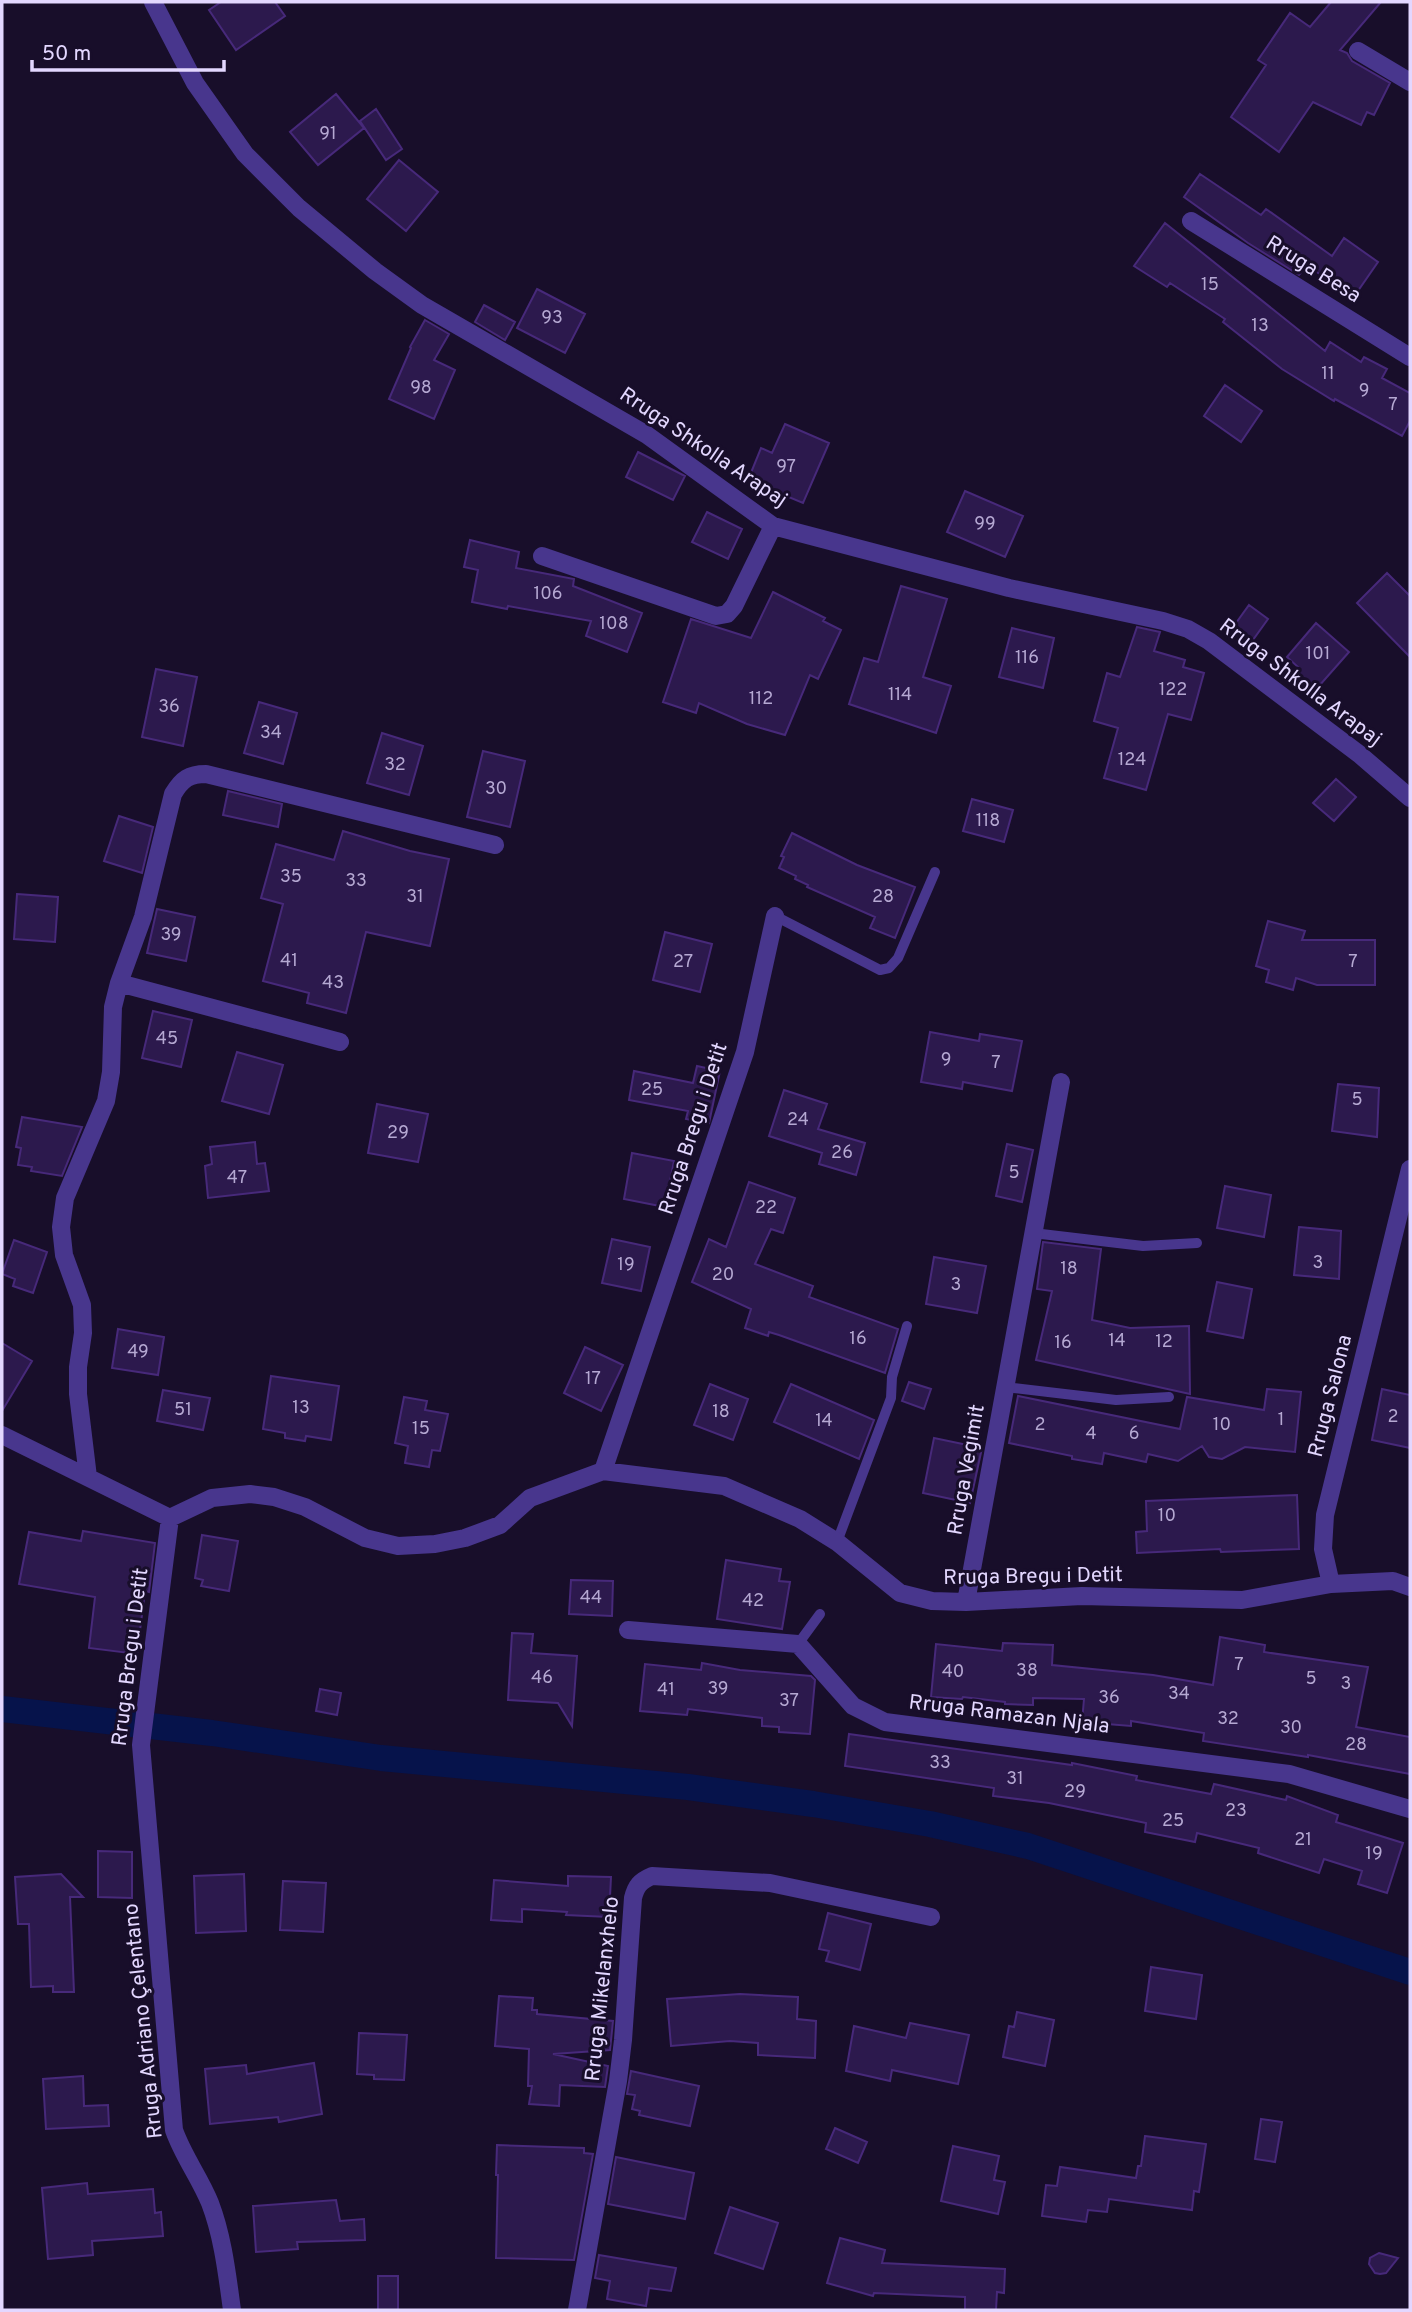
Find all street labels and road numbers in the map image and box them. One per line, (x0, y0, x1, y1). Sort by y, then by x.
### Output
street label: Rruga Besa (1260, 230, 1366, 310)
street label: Rruga Shkolla Arapaj (614, 382, 792, 514)
street label: Rruga Shkolla Arapaj (1213, 613, 1387, 753)
street label: Rruga Bregu i Detit (653, 1039, 735, 1219)
street label: Rruga Salona (1303, 1332, 1359, 1460)
street label: Rruga Vegimit (942, 1402, 992, 1538)
street label: Rruga Bregu i Detit (943, 1562, 1123, 1592)
street label: Rruga Bregu i Detit (107, 1566, 155, 1748)
street label: Rruga Ramazan Njala (907, 1689, 1111, 1741)
street label: Rruga Mikelanxhelo (580, 1895, 626, 2083)
street label: Rruga Adriano Çelentano (118, 1902, 170, 2140)

